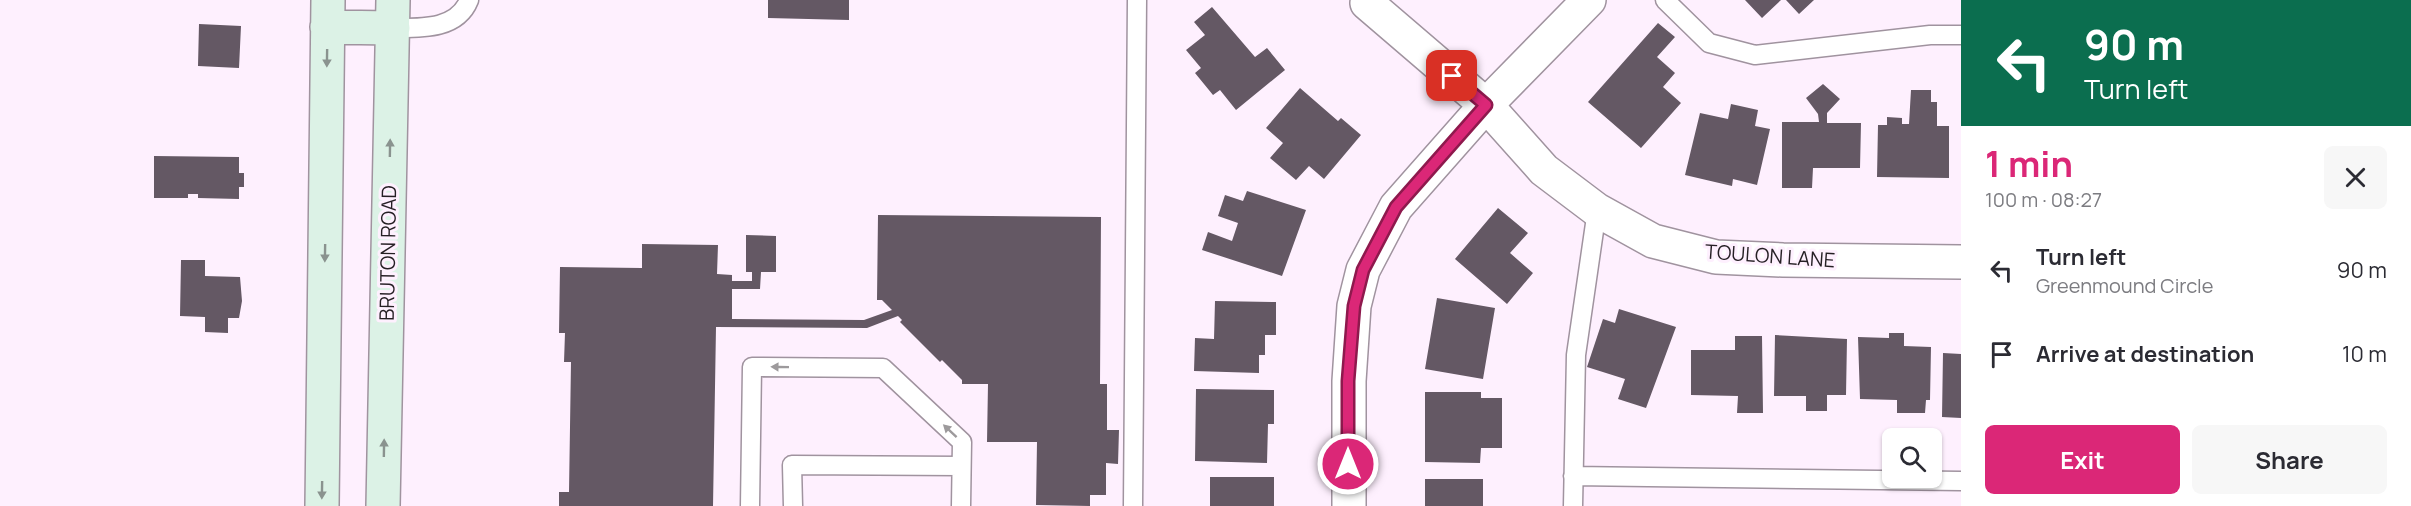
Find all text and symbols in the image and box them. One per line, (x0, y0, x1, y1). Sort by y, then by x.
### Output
text: 90 m (2084, 15, 2184, 73)
icon: left (1985, 24, 2063, 102)
one-way arrow (322, 49, 331, 68)
pin (1426, 50, 1477, 101)
icon: arrive (1435, 59, 1468, 92)
text: Turn left (2084, 70, 2188, 107)
one-way arrow (386, 138, 395, 157)
text: 1 min (1985, 139, 2073, 188)
button: close (2324, 146, 2387, 209)
street label: BRUTON ROAD (373, 185, 402, 321)
text: 100 m · 08:27 (1985, 186, 2102, 213)
street label: TOULON LANE (1704, 237, 1836, 274)
text: Turn left (2036, 242, 2126, 272)
one-way arrow (320, 244, 329, 263)
icon: left (1985, 254, 2018, 287)
text: 90 m (2337, 255, 2387, 285)
text: Greenmound Circle (2036, 272, 2213, 299)
icon: arrive (1985, 338, 2018, 371)
text: Arrive at destination (2036, 339, 2254, 369)
text: 10 m (2342, 339, 2387, 369)
one-way arrow (771, 362, 790, 372)
one-way arrow (944, 425, 958, 439)
button: Exit (1985, 425, 2180, 494)
button: Share (2192, 425, 2387, 494)
map controls (1882, 428, 1942, 488)
button: search (1882, 428, 1942, 488)
position arrow (1316, 432, 1380, 496)
one-way arrow (380, 438, 389, 457)
one-way arrow (317, 481, 327, 500)

